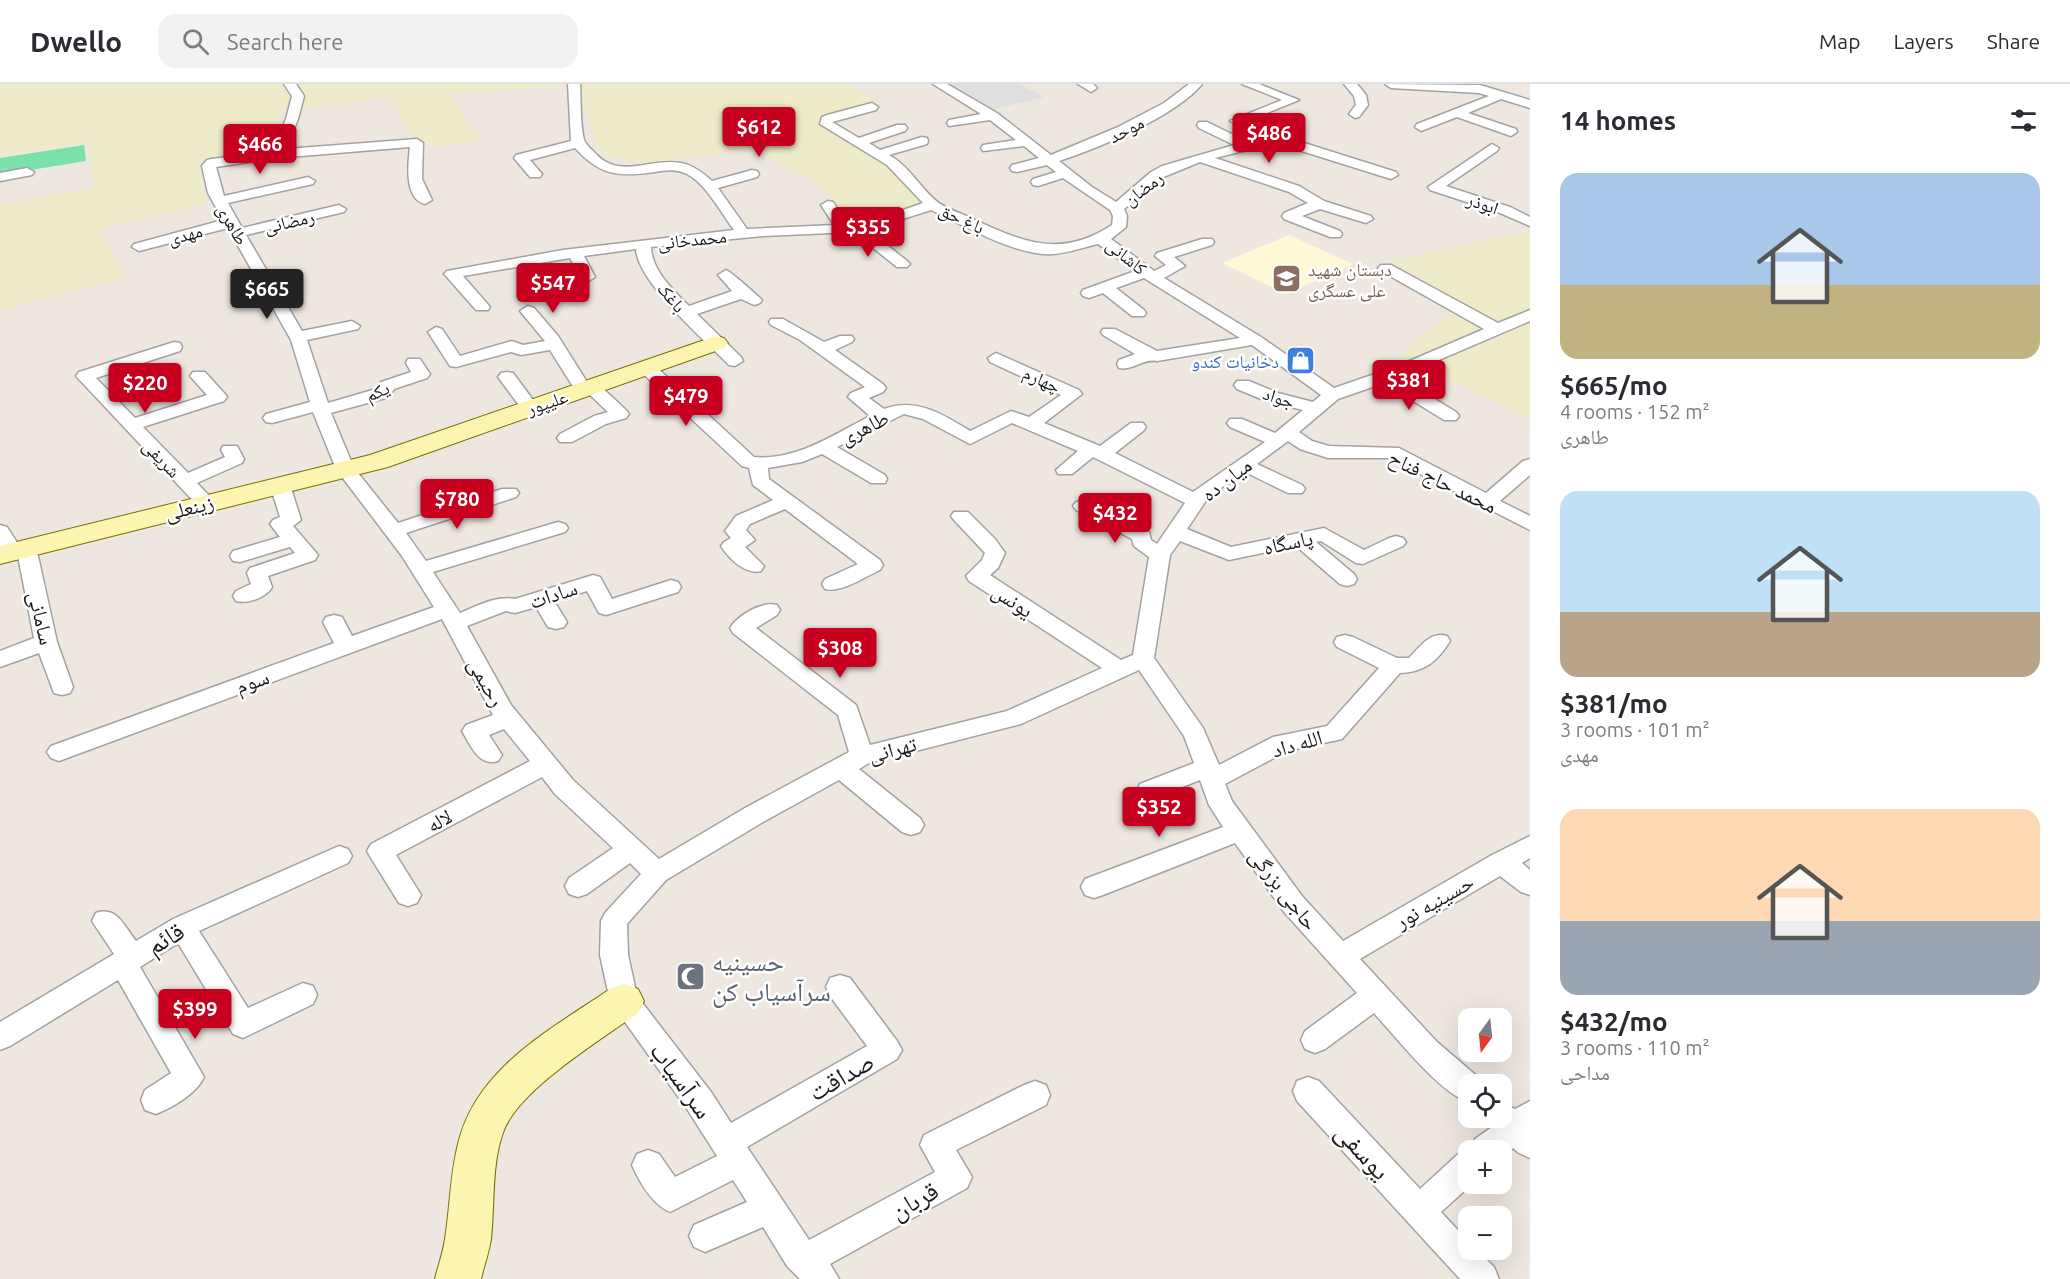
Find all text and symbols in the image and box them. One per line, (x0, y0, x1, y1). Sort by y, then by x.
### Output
search box (158, 14, 578, 68)
icon: search (179, 25, 212, 58)
text: Dwello (30, 26, 122, 57)
text: Search here (227, 29, 343, 54)
text: Map (1819, 29, 1860, 53)
text: Layers (1893, 29, 1954, 53)
text: Share (1987, 29, 2040, 53)
icon: filters (2007, 104, 2040, 137)
text: 14 homes (1560, 106, 1676, 135)
pin: $612 (723, 107, 795, 158)
street label: موحد (1105, 112, 1147, 147)
pin: $486 (1233, 113, 1305, 164)
text: $612 (736, 115, 782, 138)
text: $486 (1246, 121, 1292, 144)
pin: $466 (224, 124, 296, 175)
text: $466 (237, 132, 283, 155)
street label: رمضان (1119, 167, 1168, 211)
street label: ابوذر (1463, 188, 1501, 219)
street label: باغ حق (935, 199, 988, 239)
street label: طاهری (212, 200, 253, 249)
street label: رمضانی (262, 206, 317, 238)
pin: $355 (832, 207, 904, 258)
icon: home (1746, 212, 1854, 320)
text: $355 (845, 215, 891, 238)
street label: مهدی (166, 220, 205, 250)
street label: محمدخانی (656, 225, 728, 255)
street label: کاشانی (1102, 234, 1151, 280)
place label: دبستان شهید علی عسگری (1308, 259, 1392, 302)
pin: $547 (517, 263, 589, 314)
school or university icon: دبستان شهید علی عسگری (1271, 263, 1303, 295)
pin: $665 (231, 269, 303, 320)
text: $547 (530, 271, 576, 294)
text: $665 (244, 277, 290, 300)
street label: باغک (653, 278, 690, 317)
shop icon: دخانیات کندو (1284, 345, 1316, 377)
place label: دخانیات کندو (1192, 351, 1279, 372)
pin: $381 (1373, 360, 1445, 411)
street label: چهارم (1019, 362, 1064, 399)
pin: $220 (109, 363, 181, 414)
text: $381 (1386, 368, 1432, 391)
text: $220 (122, 371, 168, 394)
text: $665/mo (1560, 371, 1668, 400)
pin: $479 (650, 376, 722, 427)
street label: یکم (362, 377, 393, 408)
street label: جواد (1261, 383, 1297, 412)
text: $479 (663, 384, 709, 407)
street label: علیپور (523, 386, 571, 421)
text: 4 rooms · 152 m² (1560, 400, 1710, 423)
street label: طاهری (836, 405, 893, 450)
text: طاهری (1560, 425, 1609, 448)
street label: شریفی (138, 435, 185, 482)
street label: محمد حاج فناح (1384, 444, 1501, 519)
street label: میان ده (1196, 452, 1257, 506)
pin: $780 (421, 479, 493, 530)
text: $780 (434, 487, 480, 510)
street label: زینعلی (162, 489, 217, 527)
pin: $432 (1079, 493, 1151, 544)
text: $432 (1092, 501, 1138, 524)
street label: پاسگاه (1261, 525, 1315, 560)
icon: home (1746, 530, 1854, 638)
street label: سادات (526, 575, 580, 613)
street label: یونس (987, 578, 1038, 624)
street label: سامانی (22, 589, 60, 648)
pin: $308 (804, 628, 876, 679)
text: $308 (817, 636, 863, 659)
street label: رحیمی (462, 653, 510, 712)
street label: سوم (232, 664, 273, 701)
text: $381/mo (1560, 689, 1668, 718)
text: 3 rooms · 101 m² (1560, 718, 1710, 741)
street label: الله داد (1269, 724, 1325, 762)
street label: تهرانی (865, 731, 919, 769)
text: مهدی (1560, 743, 1599, 766)
pin: $352 (1123, 787, 1195, 838)
text: $352 (1136, 795, 1182, 818)
street label: لاله (422, 804, 456, 836)
street label: حاجی بزرگی (1243, 843, 1323, 936)
icon: home (1746, 848, 1854, 956)
street label: حسینیه نور (1390, 869, 1478, 934)
street label: قائم (141, 916, 190, 963)
place label: حسینیه سرآسیاب کن (712, 947, 831, 1008)
mosque icon: حسینیه سرآسیاب کن (675, 960, 707, 992)
pin: $399 (159, 989, 231, 1040)
text: $399 (172, 997, 218, 1020)
text: $432/mo (1560, 1007, 1668, 1036)
north arrow (1458, 1008, 1512, 1062)
map controls (1458, 1008, 1512, 1260)
street label: سرآسیاب (644, 1036, 719, 1124)
text: 3 rooms · 110 m² (1560, 1036, 1710, 1059)
street label: صداقت (803, 1046, 879, 1106)
text: مداحی (1560, 1061, 1610, 1084)
button: locate (1458, 1074, 1512, 1128)
street label: یوسفی (1328, 1117, 1396, 1186)
button: + (1458, 1140, 1512, 1194)
street label: قربان (885, 1175, 944, 1227)
button: − (1458, 1206, 1512, 1260)

